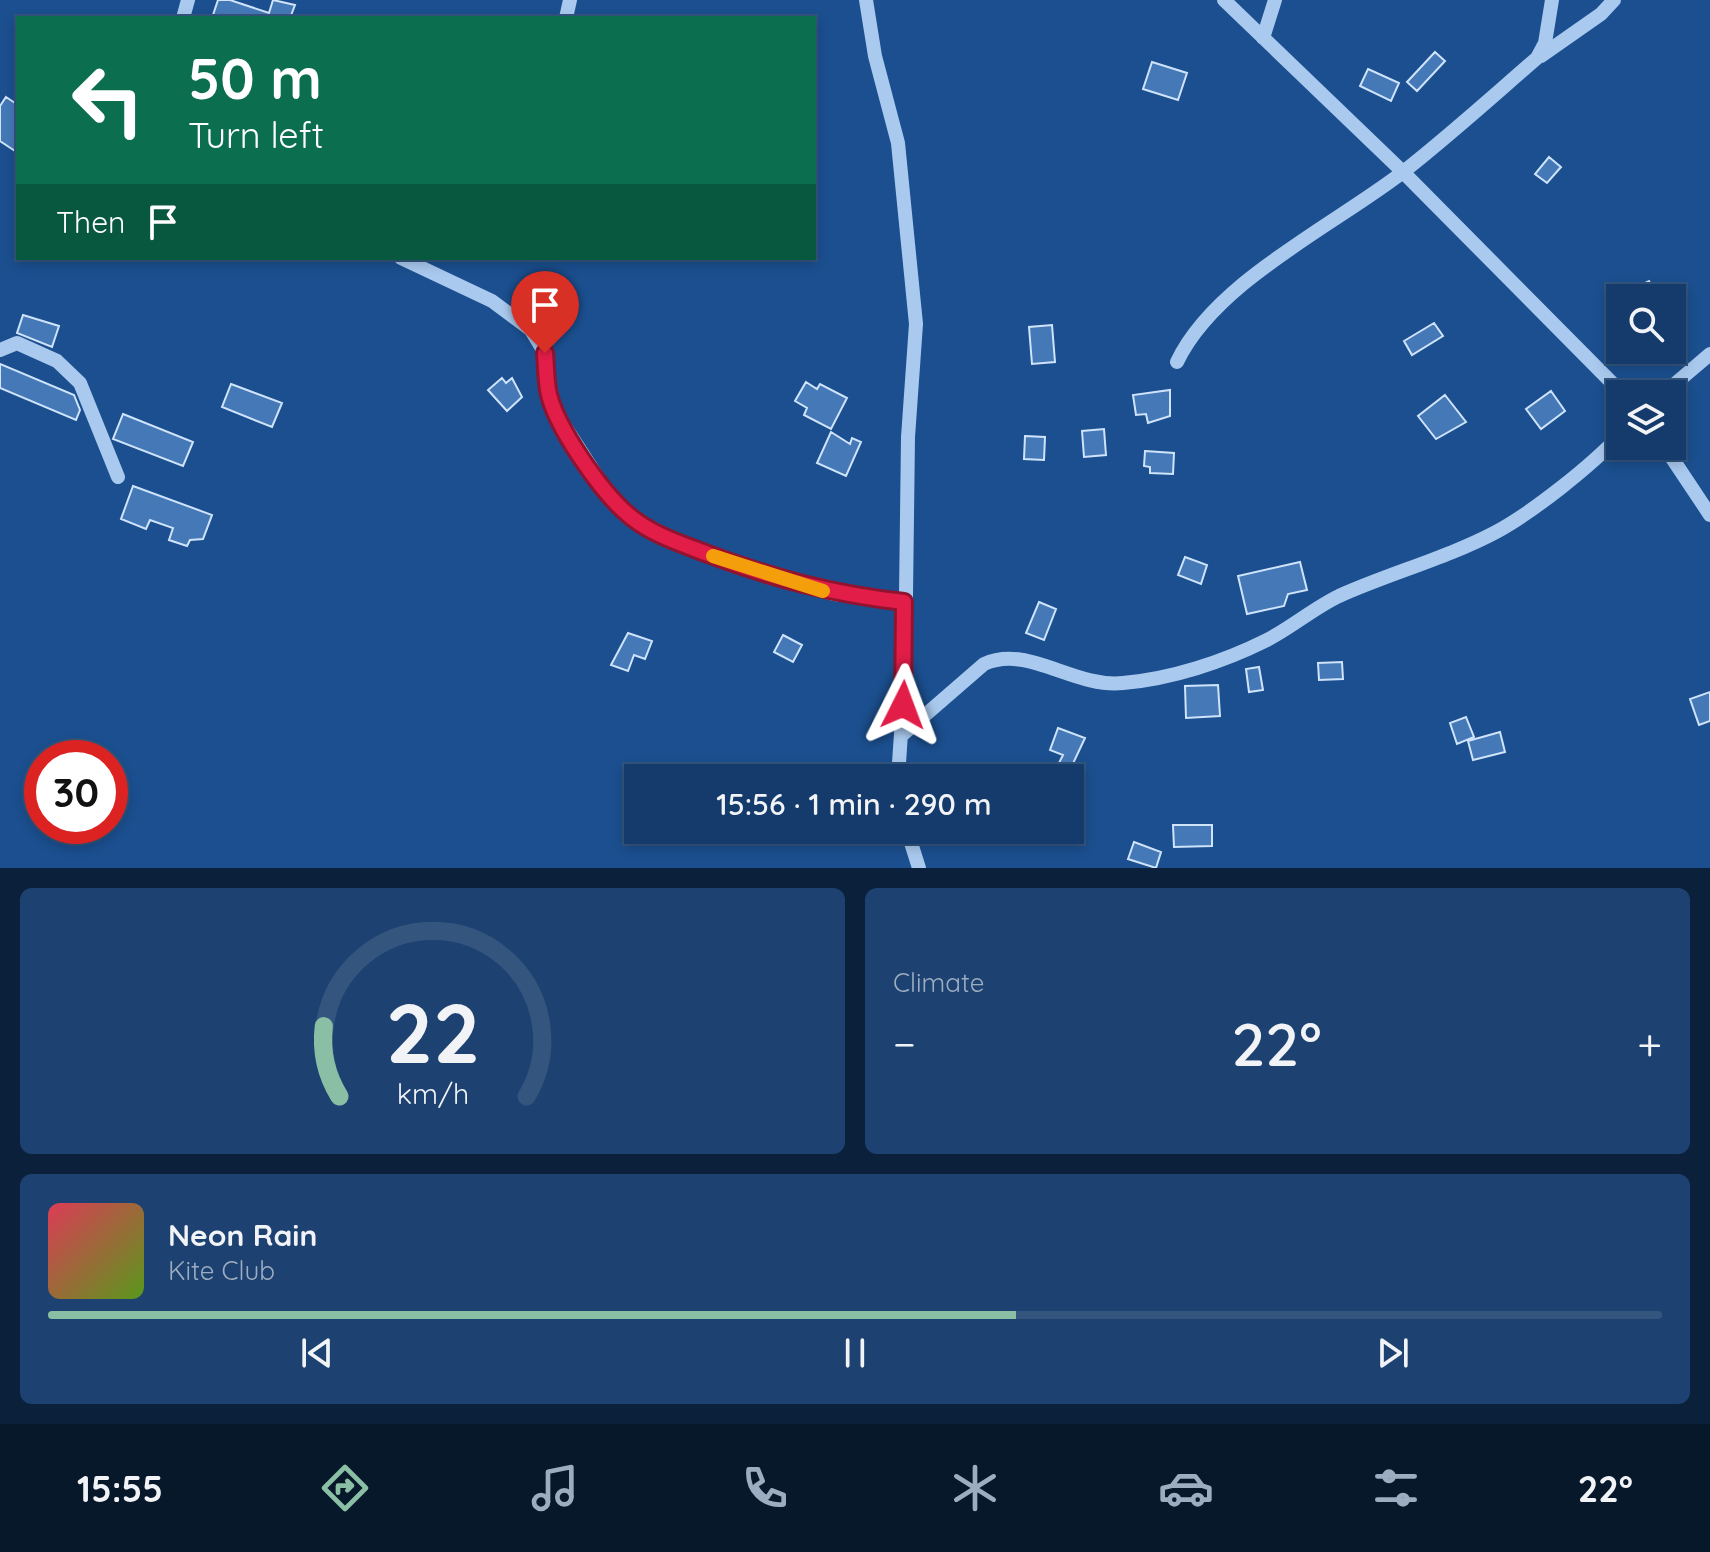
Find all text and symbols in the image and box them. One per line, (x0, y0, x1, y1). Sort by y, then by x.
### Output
text: 50 m (188, 43, 322, 113)
icon: left (56, 48, 160, 152)
text: Turn left (188, 112, 324, 157)
icon: arrive (141, 200, 185, 244)
text: Then (56, 203, 125, 241)
pin (511, 271, 579, 353)
icon: arrive (523, 283, 567, 327)
map controls (1606, 284, 1686, 460)
button: search (1606, 284, 1686, 364)
button: layers (1606, 380, 1686, 460)
position arrow (861, 663, 945, 747)
speed limit sign: 30 (24, 740, 128, 844)
text: 15:56 · 1 min · 290 m (716, 785, 992, 823)
text: Climate (893, 966, 984, 999)
text: 22 (385, 980, 480, 1084)
text: 22° (1232, 1006, 1322, 1081)
text: − (893, 1016, 916, 1071)
text: + (1637, 1016, 1662, 1071)
text: km/h (396, 1075, 469, 1111)
text: Neon Rain (168, 1216, 317, 1254)
text: Kite Club (168, 1254, 275, 1287)
icon: previous (295, 1331, 339, 1375)
icon: pause (833, 1331, 877, 1375)
icon: next (1371, 1331, 1415, 1375)
icon: directions (317, 1460, 373, 1516)
icon: music (527, 1460, 583, 1516)
icon: phone (737, 1460, 793, 1516)
icon: climate (947, 1460, 1003, 1516)
icon: car (1158, 1460, 1214, 1516)
icon: filters (1368, 1460, 1424, 1516)
text: 15:55 (77, 1466, 163, 1511)
text: 22° (1578, 1466, 1633, 1511)

